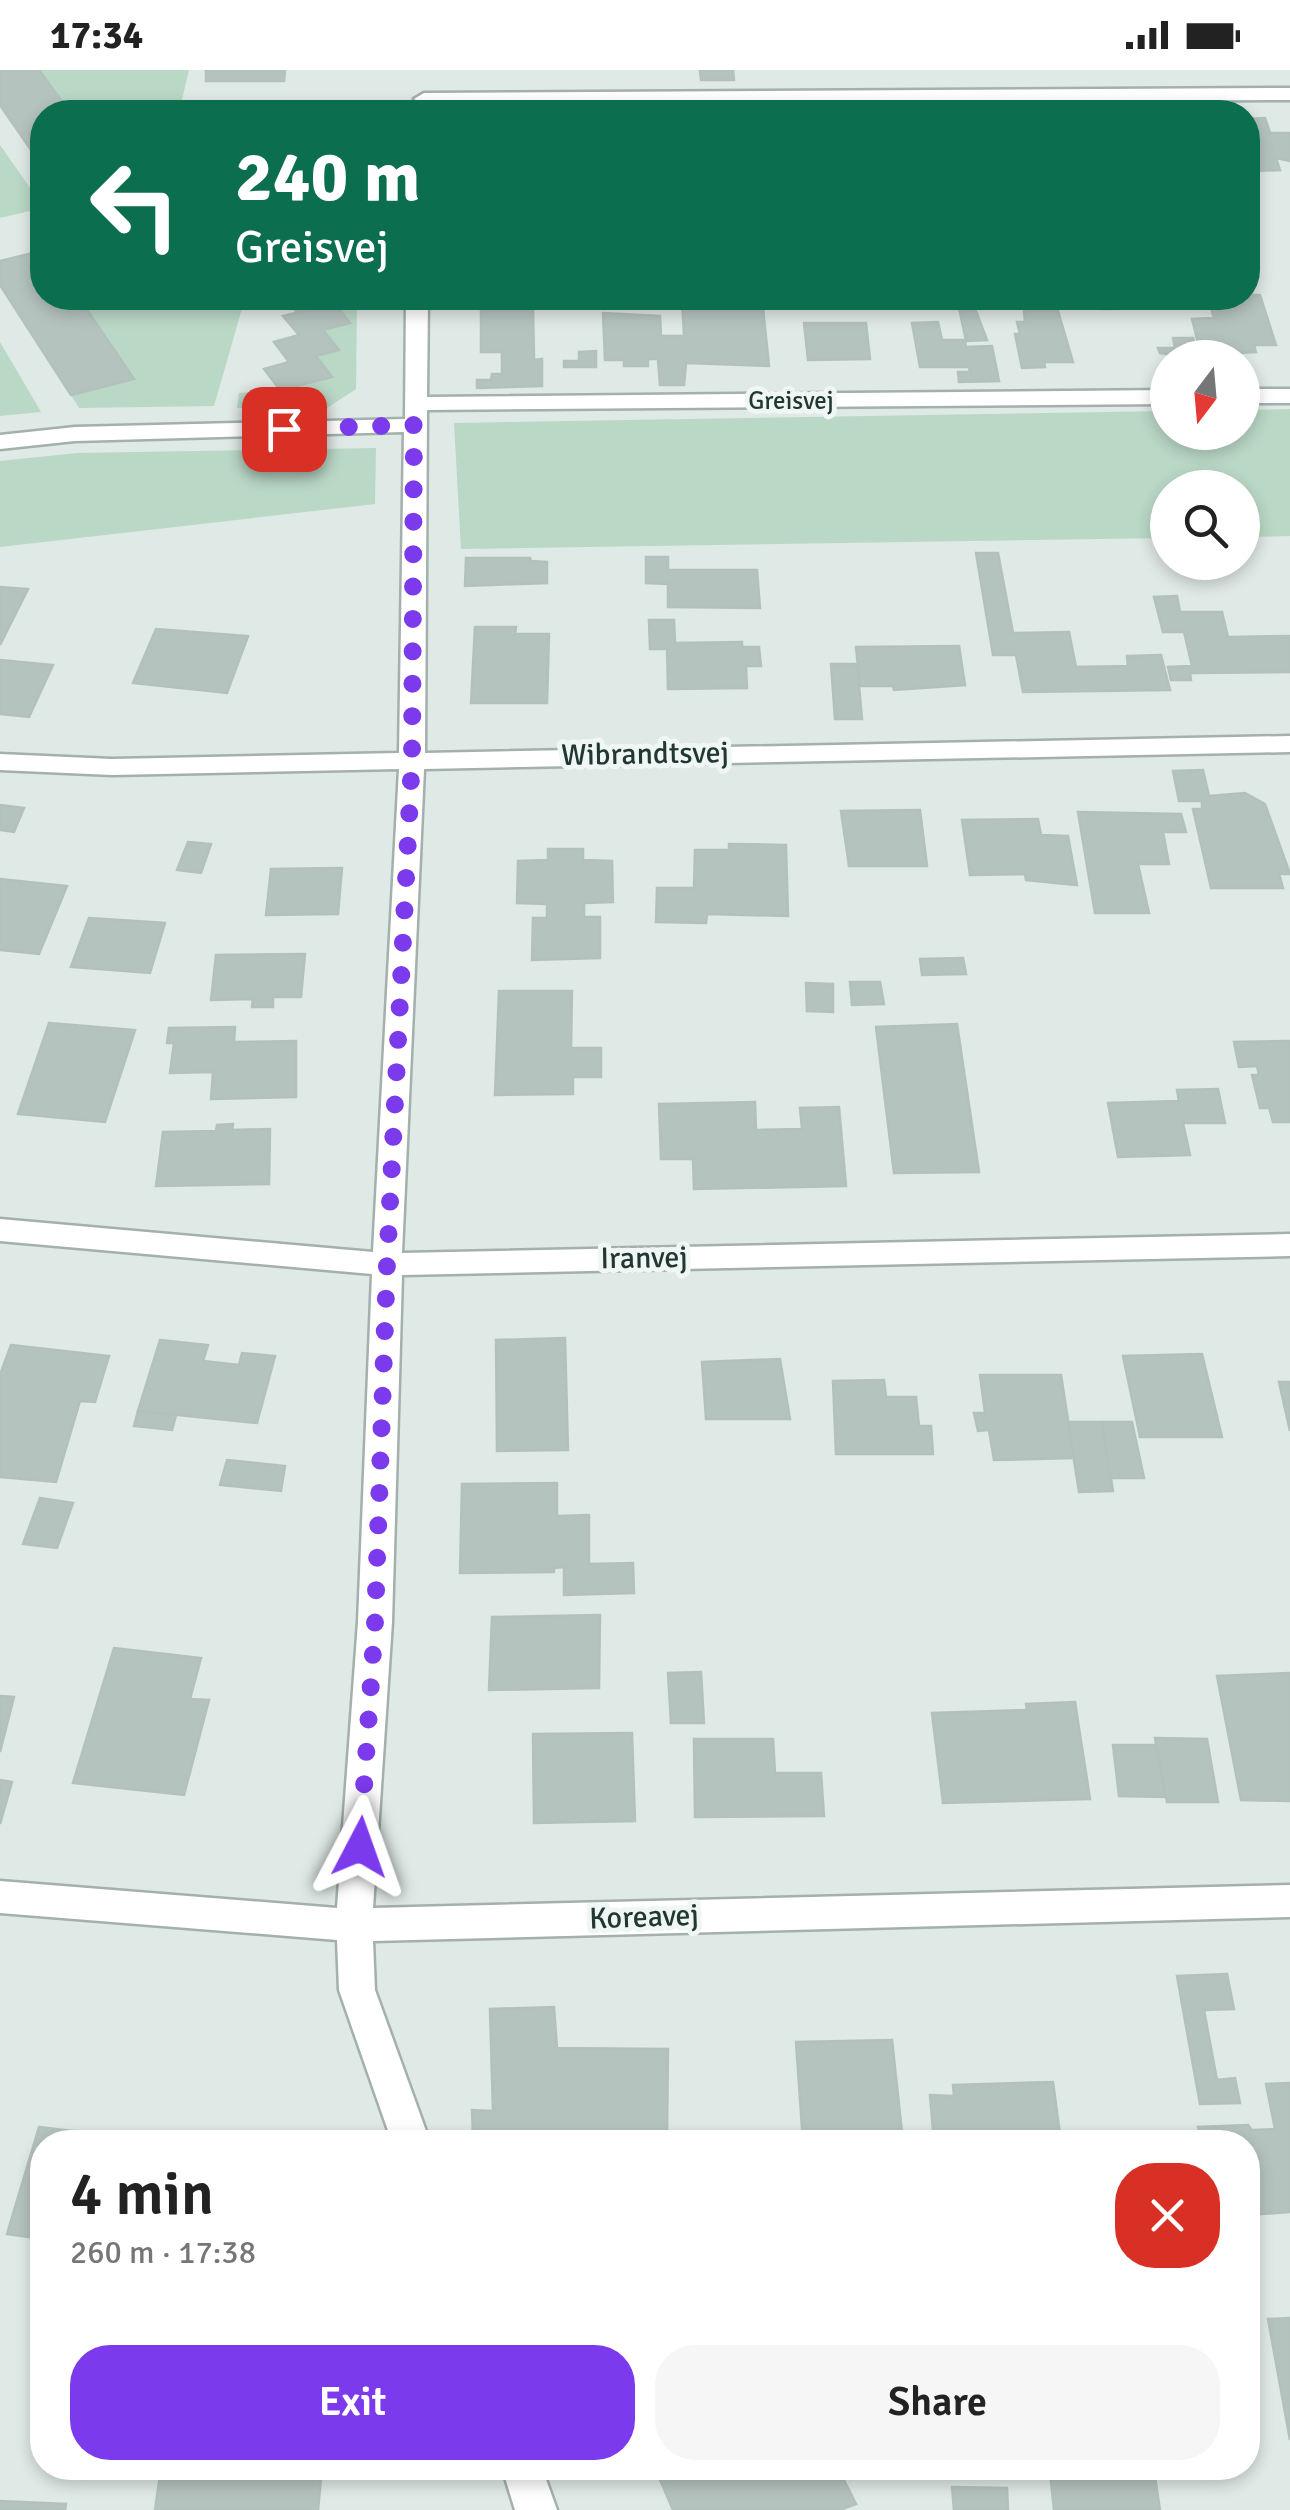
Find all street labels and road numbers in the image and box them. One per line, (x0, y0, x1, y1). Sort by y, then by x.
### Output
street label: Greisvej (748, 385, 834, 416)
street label: Wibrandtsvej (561, 734, 729, 774)
street label: Iranvej (600, 1239, 688, 1277)
street label: Koreavej (588, 1897, 700, 1937)

